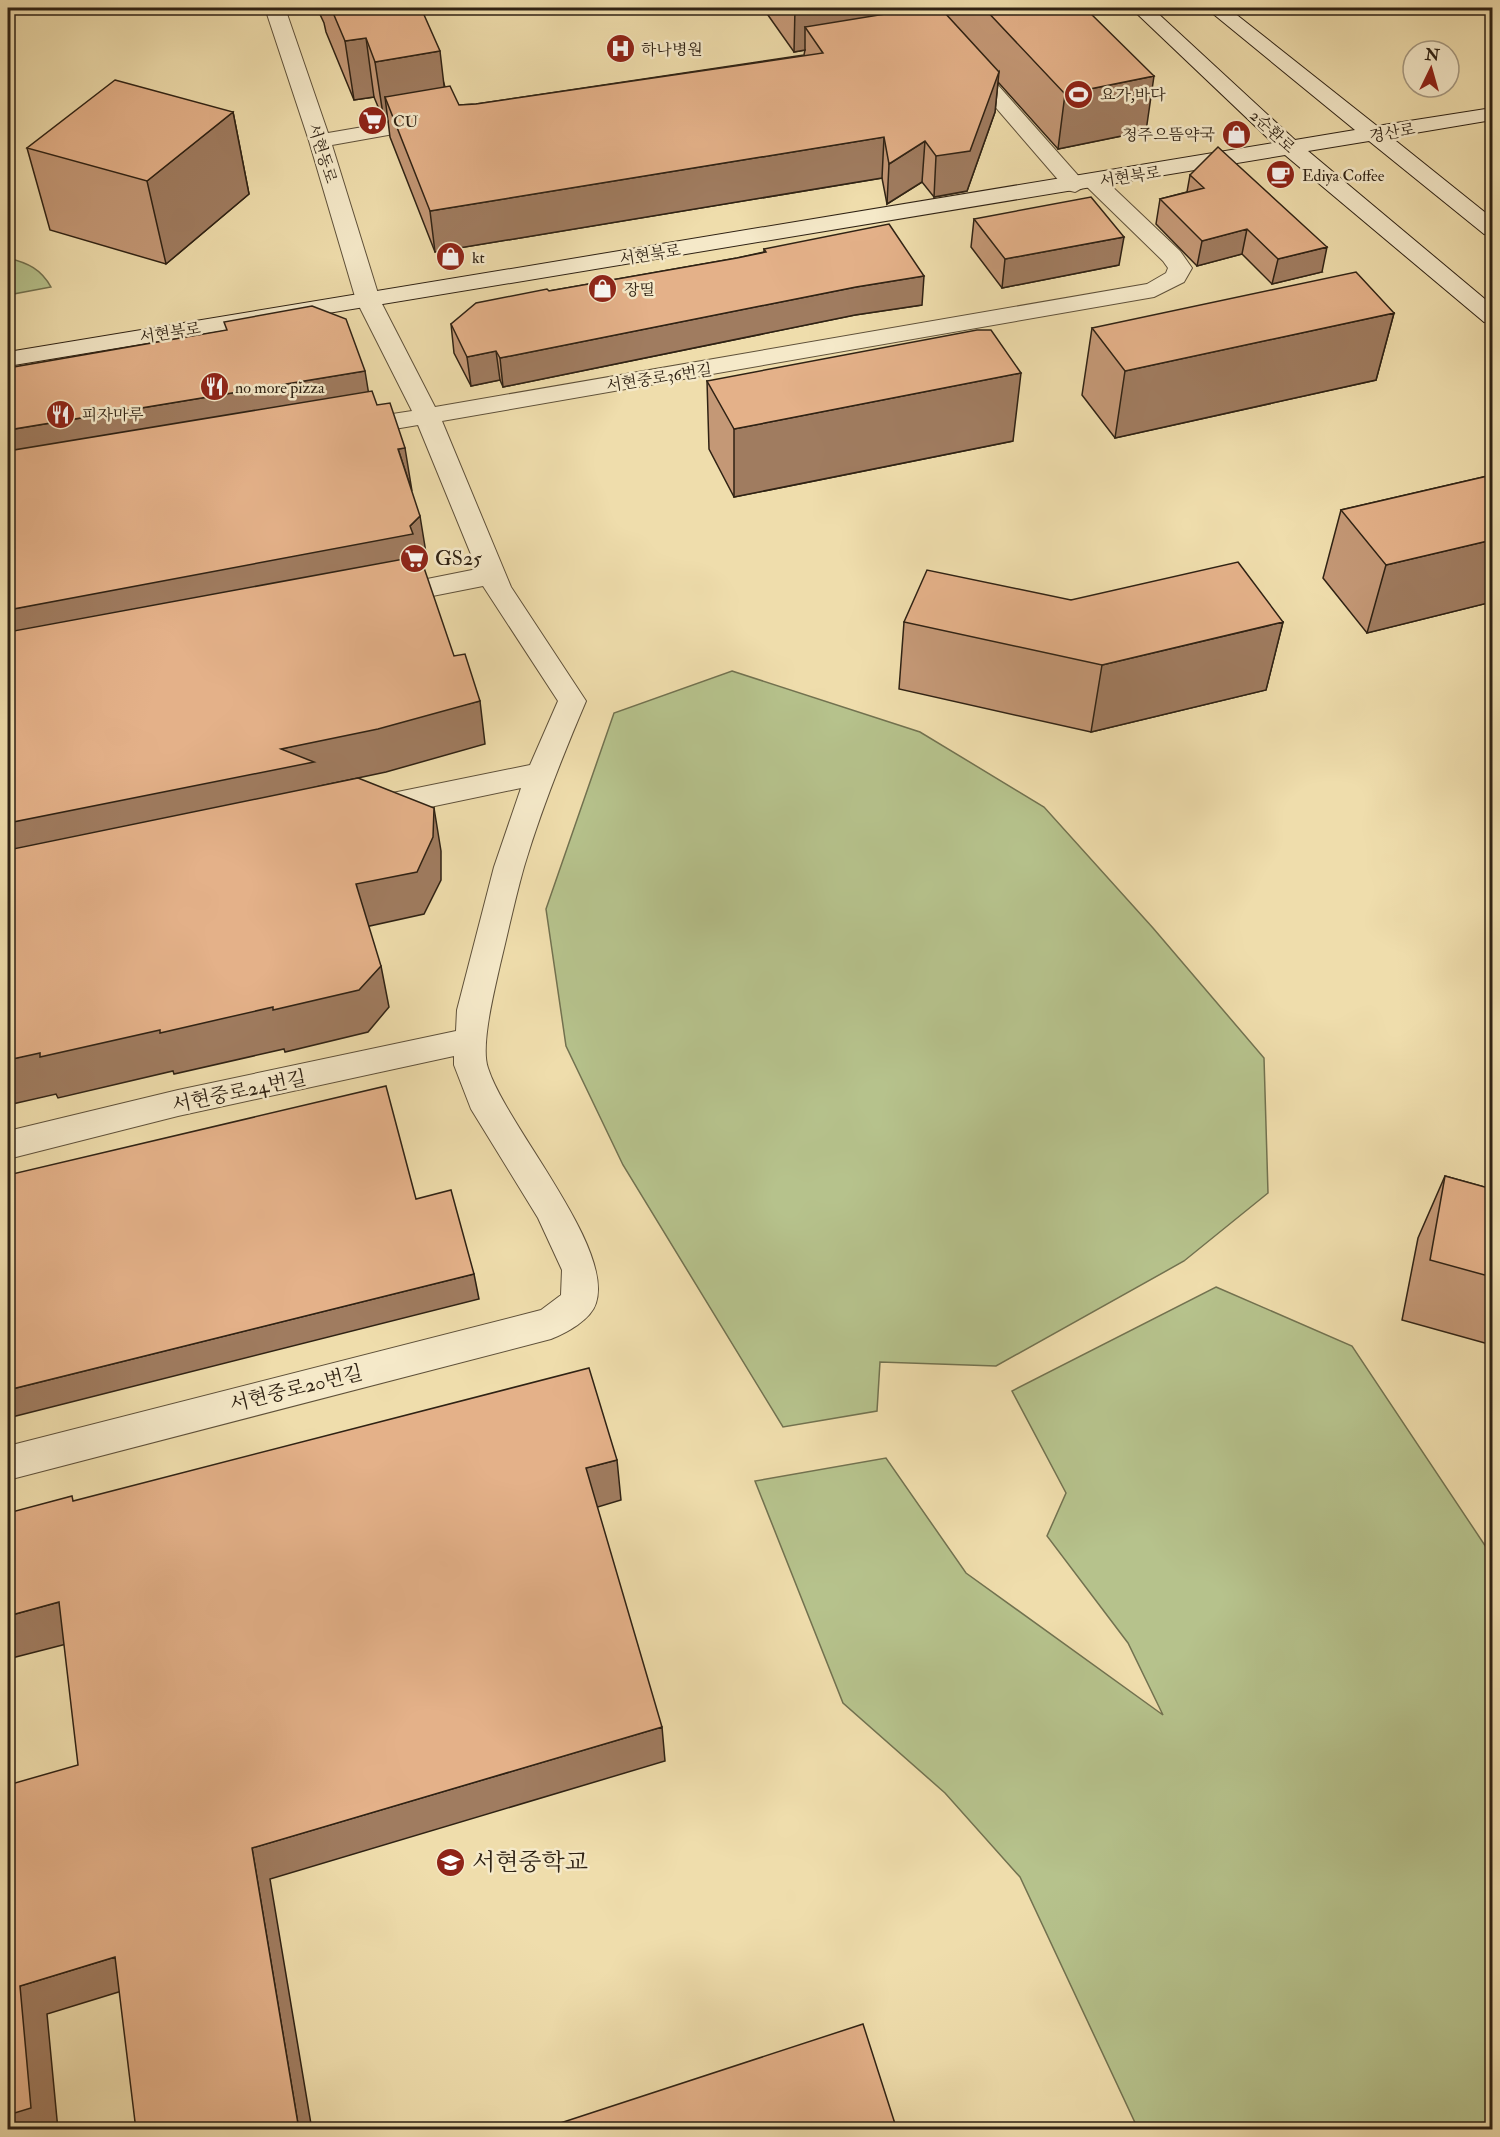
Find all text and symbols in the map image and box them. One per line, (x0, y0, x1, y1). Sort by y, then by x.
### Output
hospital icon: 하나병원 (604, 33, 636, 65)
north arrow (1401, 39, 1461, 99)
place label: 하나병원 (641, 40, 703, 60)
text: N (1423, 44, 1441, 66)
sports icon: 요가,바다 (1063, 78, 1095, 110)
place label: 요가,바다 (1100, 85, 1166, 105)
supermarket icon: CU (356, 105, 388, 137)
street label: 2순환로 (1246, 106, 1299, 158)
place label: CU (393, 112, 419, 132)
shop icon: 청주으뜸약국 (1220, 118, 1252, 150)
street label: 경산로 (1368, 119, 1417, 147)
street label: 서현동로 (303, 121, 341, 186)
place label: 청주으뜸약국 (1122, 125, 1216, 145)
cafe icon: Ediya Coffee (1265, 159, 1297, 191)
street label: 서현북로 (1098, 162, 1163, 192)
place label: Ediya Coffee (1302, 166, 1385, 186)
street label: 서현북로 (618, 240, 683, 270)
shop icon: kt (435, 241, 467, 273)
place label: kt (472, 248, 485, 268)
shop icon: 장띨 (587, 273, 619, 305)
place label: 장띨 (624, 280, 655, 300)
street label: 서현북로 (138, 318, 203, 348)
street label: 서현중로36번길 (605, 360, 714, 396)
restaurant icon: no more pizza (198, 371, 230, 403)
place label: no more pizza (235, 378, 325, 399)
restaurant icon: 피자마루 (45, 398, 77, 430)
place label: 피자마루 (82, 405, 144, 425)
supermarket icon: GS25 (398, 542, 430, 574)
place label: GS25 (435, 546, 482, 571)
street label: 서현중로24번길 (170, 1065, 309, 1118)
street label: 서현중로20번길 (227, 1360, 365, 1417)
school or university icon: 서현중학교 (435, 1846, 467, 1878)
place label: 서현중학교 (472, 1847, 588, 1878)

